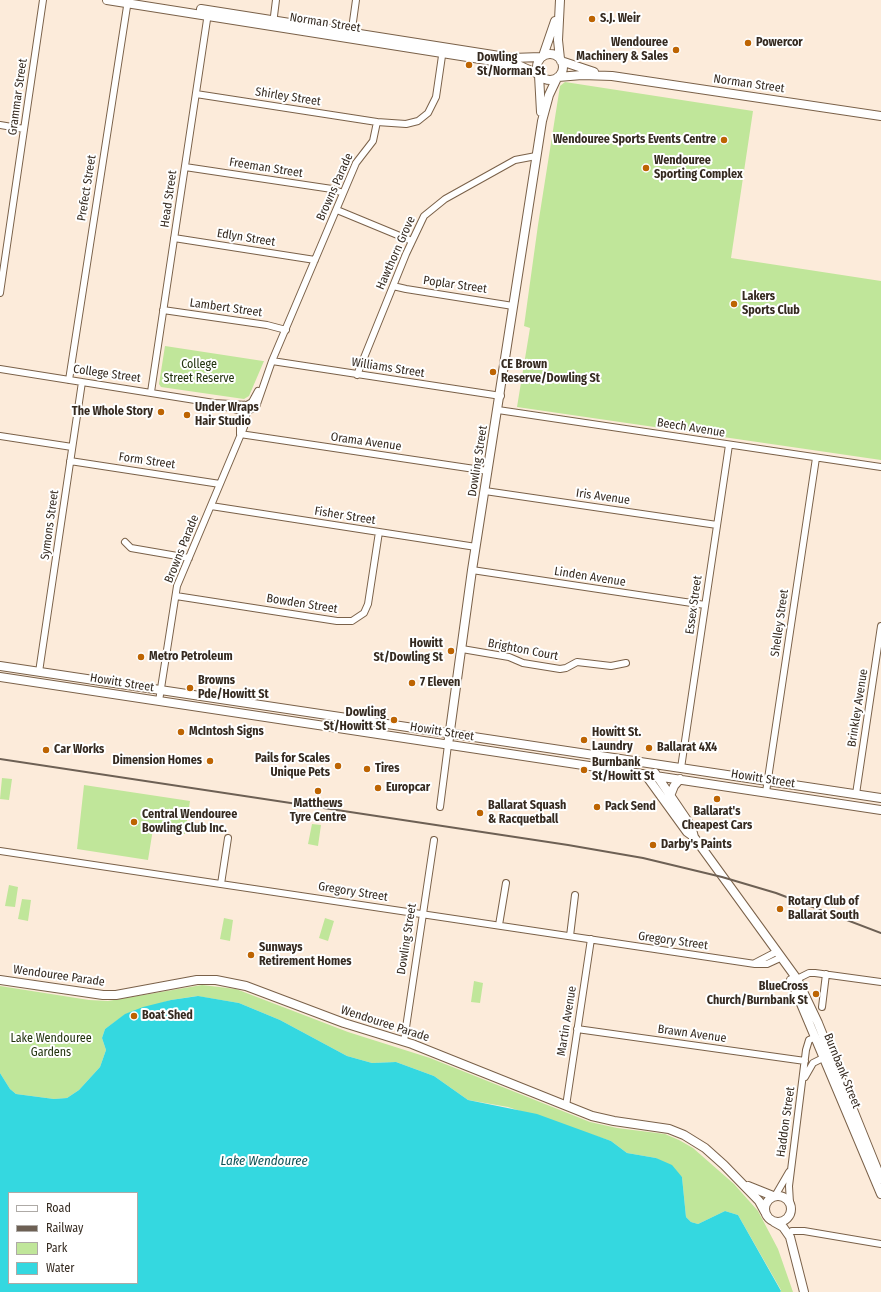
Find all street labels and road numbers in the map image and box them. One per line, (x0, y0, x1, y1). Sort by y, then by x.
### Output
street label: Norman Street (289, 10, 361, 36)
street label: Grammar Street (5, 58, 31, 136)
street label: Norman Street (713, 72, 785, 96)
street label: Shirley Street (254, 85, 322, 109)
street label: Browns Parade (314, 151, 356, 223)
street label: Prefect Street (75, 154, 99, 222)
street label: Freeman Street (228, 155, 304, 181)
street label: Head Street (158, 169, 180, 229)
street label: Hawthorn Grove (373, 214, 419, 292)
street label: Edlyn Street (216, 226, 276, 250)
street label: Poplar Street (422, 273, 488, 297)
street label: Lambert Street (189, 296, 263, 320)
street label: Williams Street (350, 355, 426, 381)
street label: College Street (72, 362, 142, 386)
street label: Beech Avenue (656, 416, 726, 440)
street label: Dowling Street (465, 425, 491, 497)
street label: Orama Avenue (330, 430, 402, 454)
street label: Form Street (118, 450, 176, 472)
street label: Iris Avenue (575, 486, 631, 508)
street label: Symons Street (38, 489, 62, 561)
street label: Fisher Street (313, 504, 377, 528)
street label: Browns Parade (162, 513, 202, 585)
street label: Linden Avenue (553, 564, 627, 590)
street label: Essex Street (683, 575, 705, 635)
street label: Shelley Street (768, 588, 792, 658)
street label: Bowden Street (265, 591, 339, 617)
street label: Brighton Court (487, 636, 559, 664)
street label: Brinkley Avenue (845, 668, 871, 748)
street label: Howitt Street (89, 671, 155, 695)
street label: Howitt Street (409, 720, 475, 744)
street label: Howitt Street (730, 767, 796, 791)
street label: Gregory Street (317, 879, 389, 905)
street label: Dowling Street (394, 903, 420, 975)
street label: Gregory Street (637, 929, 709, 953)
street label: Wendouree Parade (12, 962, 106, 990)
street label: Martin Avenue (554, 985, 580, 1057)
street label: Wendouree Parade (339, 1003, 431, 1045)
street label: Brawn Avenue (657, 1022, 727, 1046)
street label: Burnbank Street (820, 1031, 864, 1111)
street label: Haddon Street (774, 1086, 798, 1158)

